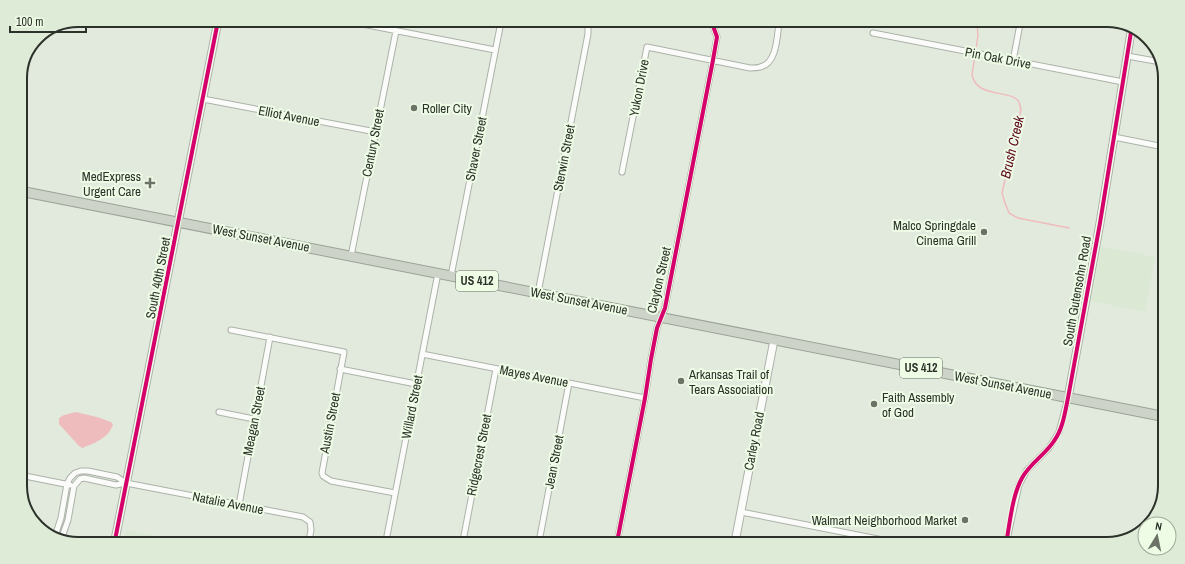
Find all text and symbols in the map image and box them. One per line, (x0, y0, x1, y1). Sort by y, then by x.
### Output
scale bar (10, 8, 86, 34)
text: 100 m (16, 14, 43, 30)
street label: Pin Oak Drive (964, 43, 1033, 73)
street label: Yukon Drive (625, 58, 653, 118)
place label: Roller City (422, 100, 472, 117)
street label: Elliot Avenue (257, 102, 321, 130)
marker: Roller City (409, 103, 419, 113)
street label: Century Street (358, 108, 388, 178)
water label: Brush Creek (996, 113, 1028, 180)
street label: Shaver Street (461, 115, 491, 183)
street label: Sterwin Street (549, 123, 579, 193)
place label: MedExpress Urgent Care (82, 168, 141, 200)
marker: MedExpress Urgent Care (144, 177, 156, 189)
place label: Malco Springdale Cinema Grill (893, 217, 976, 249)
street label: West Sunset Avenue (211, 220, 311, 256)
marker: Malco Springdale Cinema Grill (979, 227, 989, 237)
street label: South Gutensohn Road (1059, 235, 1095, 347)
street label: South 40th Street (142, 236, 174, 320)
street label: Clayton Street (643, 245, 675, 315)
road number: US 412 (456, 271, 498, 291)
street label: West Sunset Avenue (529, 283, 629, 319)
road number: US 412 (900, 358, 942, 378)
street label: Mayes Avenue (498, 361, 570, 391)
place label: Arkansas Trail of Tears Association (688, 366, 773, 398)
street label: West Sunset Avenue (953, 367, 1053, 403)
street label: Willard Street (397, 374, 427, 440)
marker: Arkansas Trail of Tears Association (676, 376, 686, 386)
street label: Meagan Street (239, 385, 269, 457)
place label: Faith Assembly of God (882, 389, 955, 421)
street label: Austin Street (316, 391, 344, 456)
marker: Faith Assembly of God (869, 399, 879, 409)
street label: Carley Road (740, 410, 768, 472)
street label: Ridgecrest Street (463, 413, 495, 497)
street label: Jean Street (540, 434, 568, 490)
street label: Natalie Avenue (191, 488, 265, 518)
place label: Walmart Neighborhood Market (812, 512, 957, 529)
marker: Walmart Neighborhood Market (960, 515, 970, 525)
north arrow (1137, 516, 1177, 556)
text: N (1154, 519, 1163, 534)

